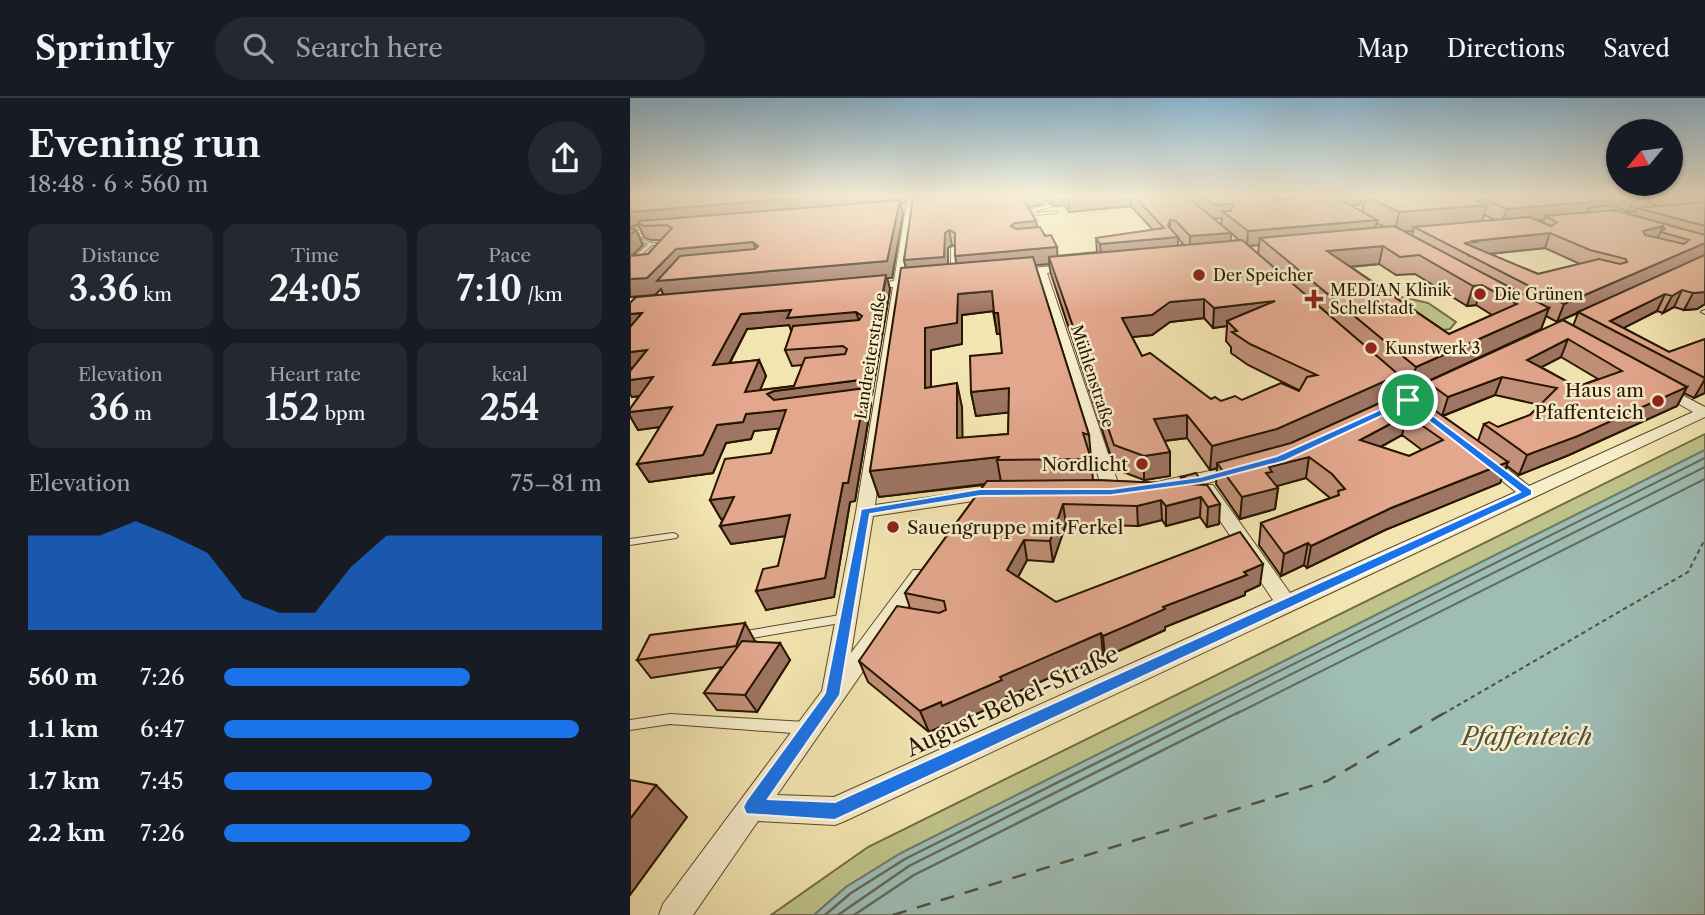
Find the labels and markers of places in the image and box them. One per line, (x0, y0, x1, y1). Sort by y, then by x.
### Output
place label: Der Speicher (1213, 265, 1313, 285)
marker: Der Speicher (1191, 267, 1207, 283)
place label: MEDIAN Klinik Schelfstadt (1330, 280, 1452, 318)
place label: Die Grünen (1494, 284, 1583, 304)
marker: Die Grünen (1472, 286, 1488, 302)
marker: MEDIAN Klinik Schelfstadt (1304, 289, 1324, 309)
place label: Kunstwerk 3 (1385, 338, 1480, 358)
marker: Kunstwerk 3 (1363, 340, 1379, 356)
pin (1378, 370, 1438, 430)
place label: Haus am Pfaffenteich (1534, 379, 1644, 424)
marker: Haus am Pfaffenteich (1650, 393, 1666, 409)
place label: Nordlicht (1042, 453, 1128, 476)
marker: Nordlicht (1134, 456, 1150, 472)
place label: Sauengruppe mit Ferkel (907, 516, 1124, 539)
marker: Sauengruppe mit Ferkel (885, 519, 901, 535)

